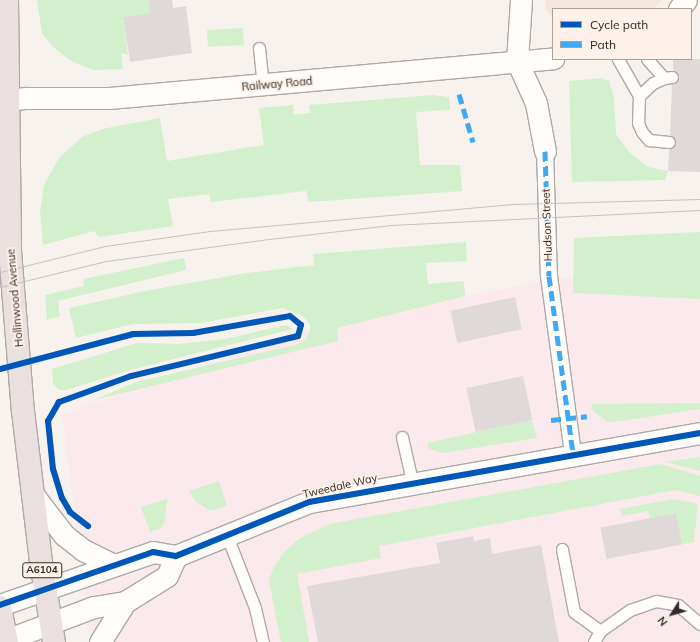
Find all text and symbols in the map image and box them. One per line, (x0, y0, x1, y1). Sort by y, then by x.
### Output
legend (552, 8, 692, 60)
text: Cycle path (590, 17, 648, 32)
text: Path (590, 37, 616, 52)
street label: Railway Road (241, 74, 313, 94)
street label: Hudson Street (539, 188, 555, 262)
street label: Hollinwood Avenue (4, 248, 26, 348)
street label: Tweedale Way (301, 471, 379, 501)
road number: A6104 (22, 562, 62, 578)
north arrow (652, 594, 692, 634)
text: N (654, 614, 671, 629)

